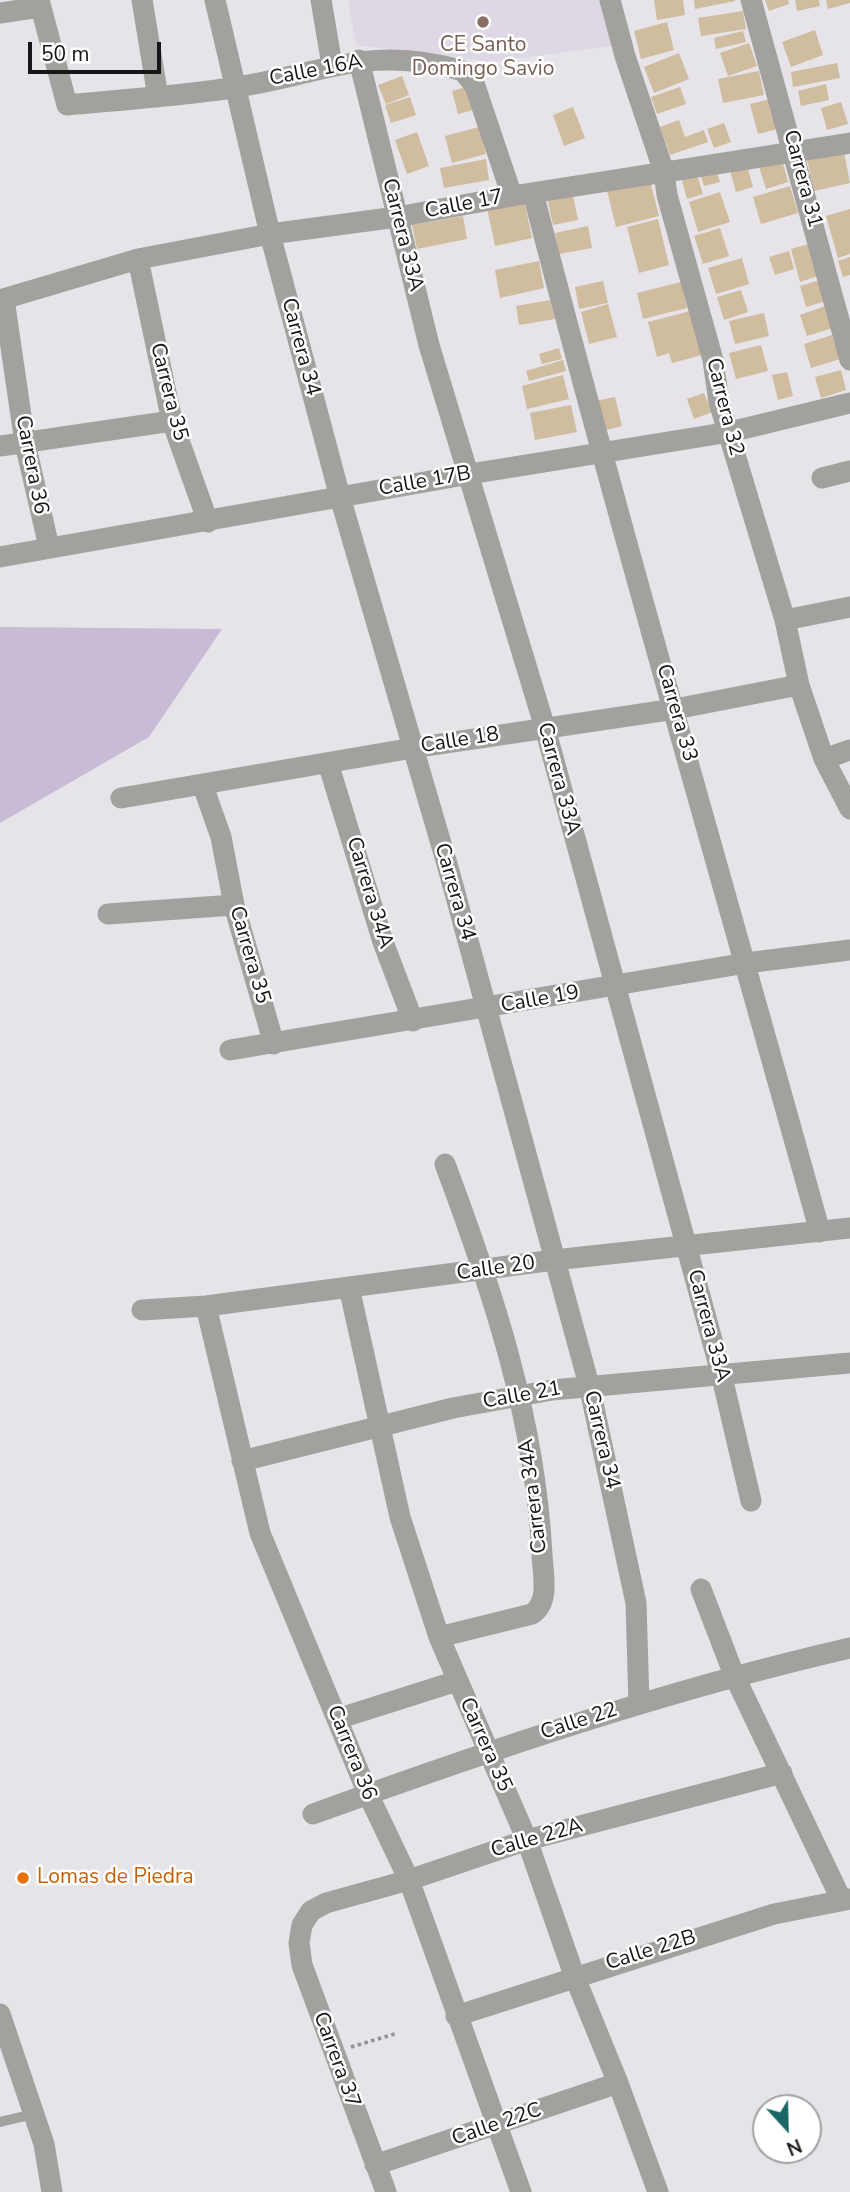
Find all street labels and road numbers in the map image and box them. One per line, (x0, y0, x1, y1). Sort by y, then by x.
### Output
street label: Calle 16A (267, 50, 365, 92)
street label: Carrera 31 (777, 127, 827, 231)
street label: Carrera 33A (376, 176, 428, 294)
street label: Calle 17 (423, 185, 505, 225)
street label: Carrera 34 (275, 295, 325, 399)
street label: Carrera 35 (144, 340, 192, 444)
street label: Carrera 32 (700, 355, 748, 459)
street label: Carrera 36 (9, 413, 53, 517)
street label: Calle 17B (377, 461, 473, 503)
street label: Carrera 33 (650, 661, 702, 765)
street label: Carrera 33A (531, 720, 585, 838)
street label: Calle 18 (419, 722, 501, 760)
street label: Carrera 34A (340, 834, 398, 952)
street label: Carrera 34 (428, 840, 480, 944)
street label: Carrera 35 (223, 903, 275, 1007)
street label: Calle 19 (499, 981, 581, 1019)
street label: Calle 20 (455, 1251, 537, 1287)
street label: Carrera 33A (681, 1267, 735, 1385)
street label: Calle 21 (481, 1377, 563, 1415)
street label: Carrera 34 (577, 1388, 625, 1492)
street label: Carrera 34A (514, 1437, 554, 1555)
street label: Carrera 35 (453, 1694, 517, 1796)
street label: Calle 22 (538, 1698, 620, 1746)
street label: Carrera 36 (321, 1702, 381, 1804)
street label: Calle 22A (488, 1814, 586, 1864)
street label: Calle 22B (603, 1925, 699, 1977)
street label: Carrera 37 (307, 2009, 365, 2111)
street label: Calle 22C (449, 2098, 545, 2152)

